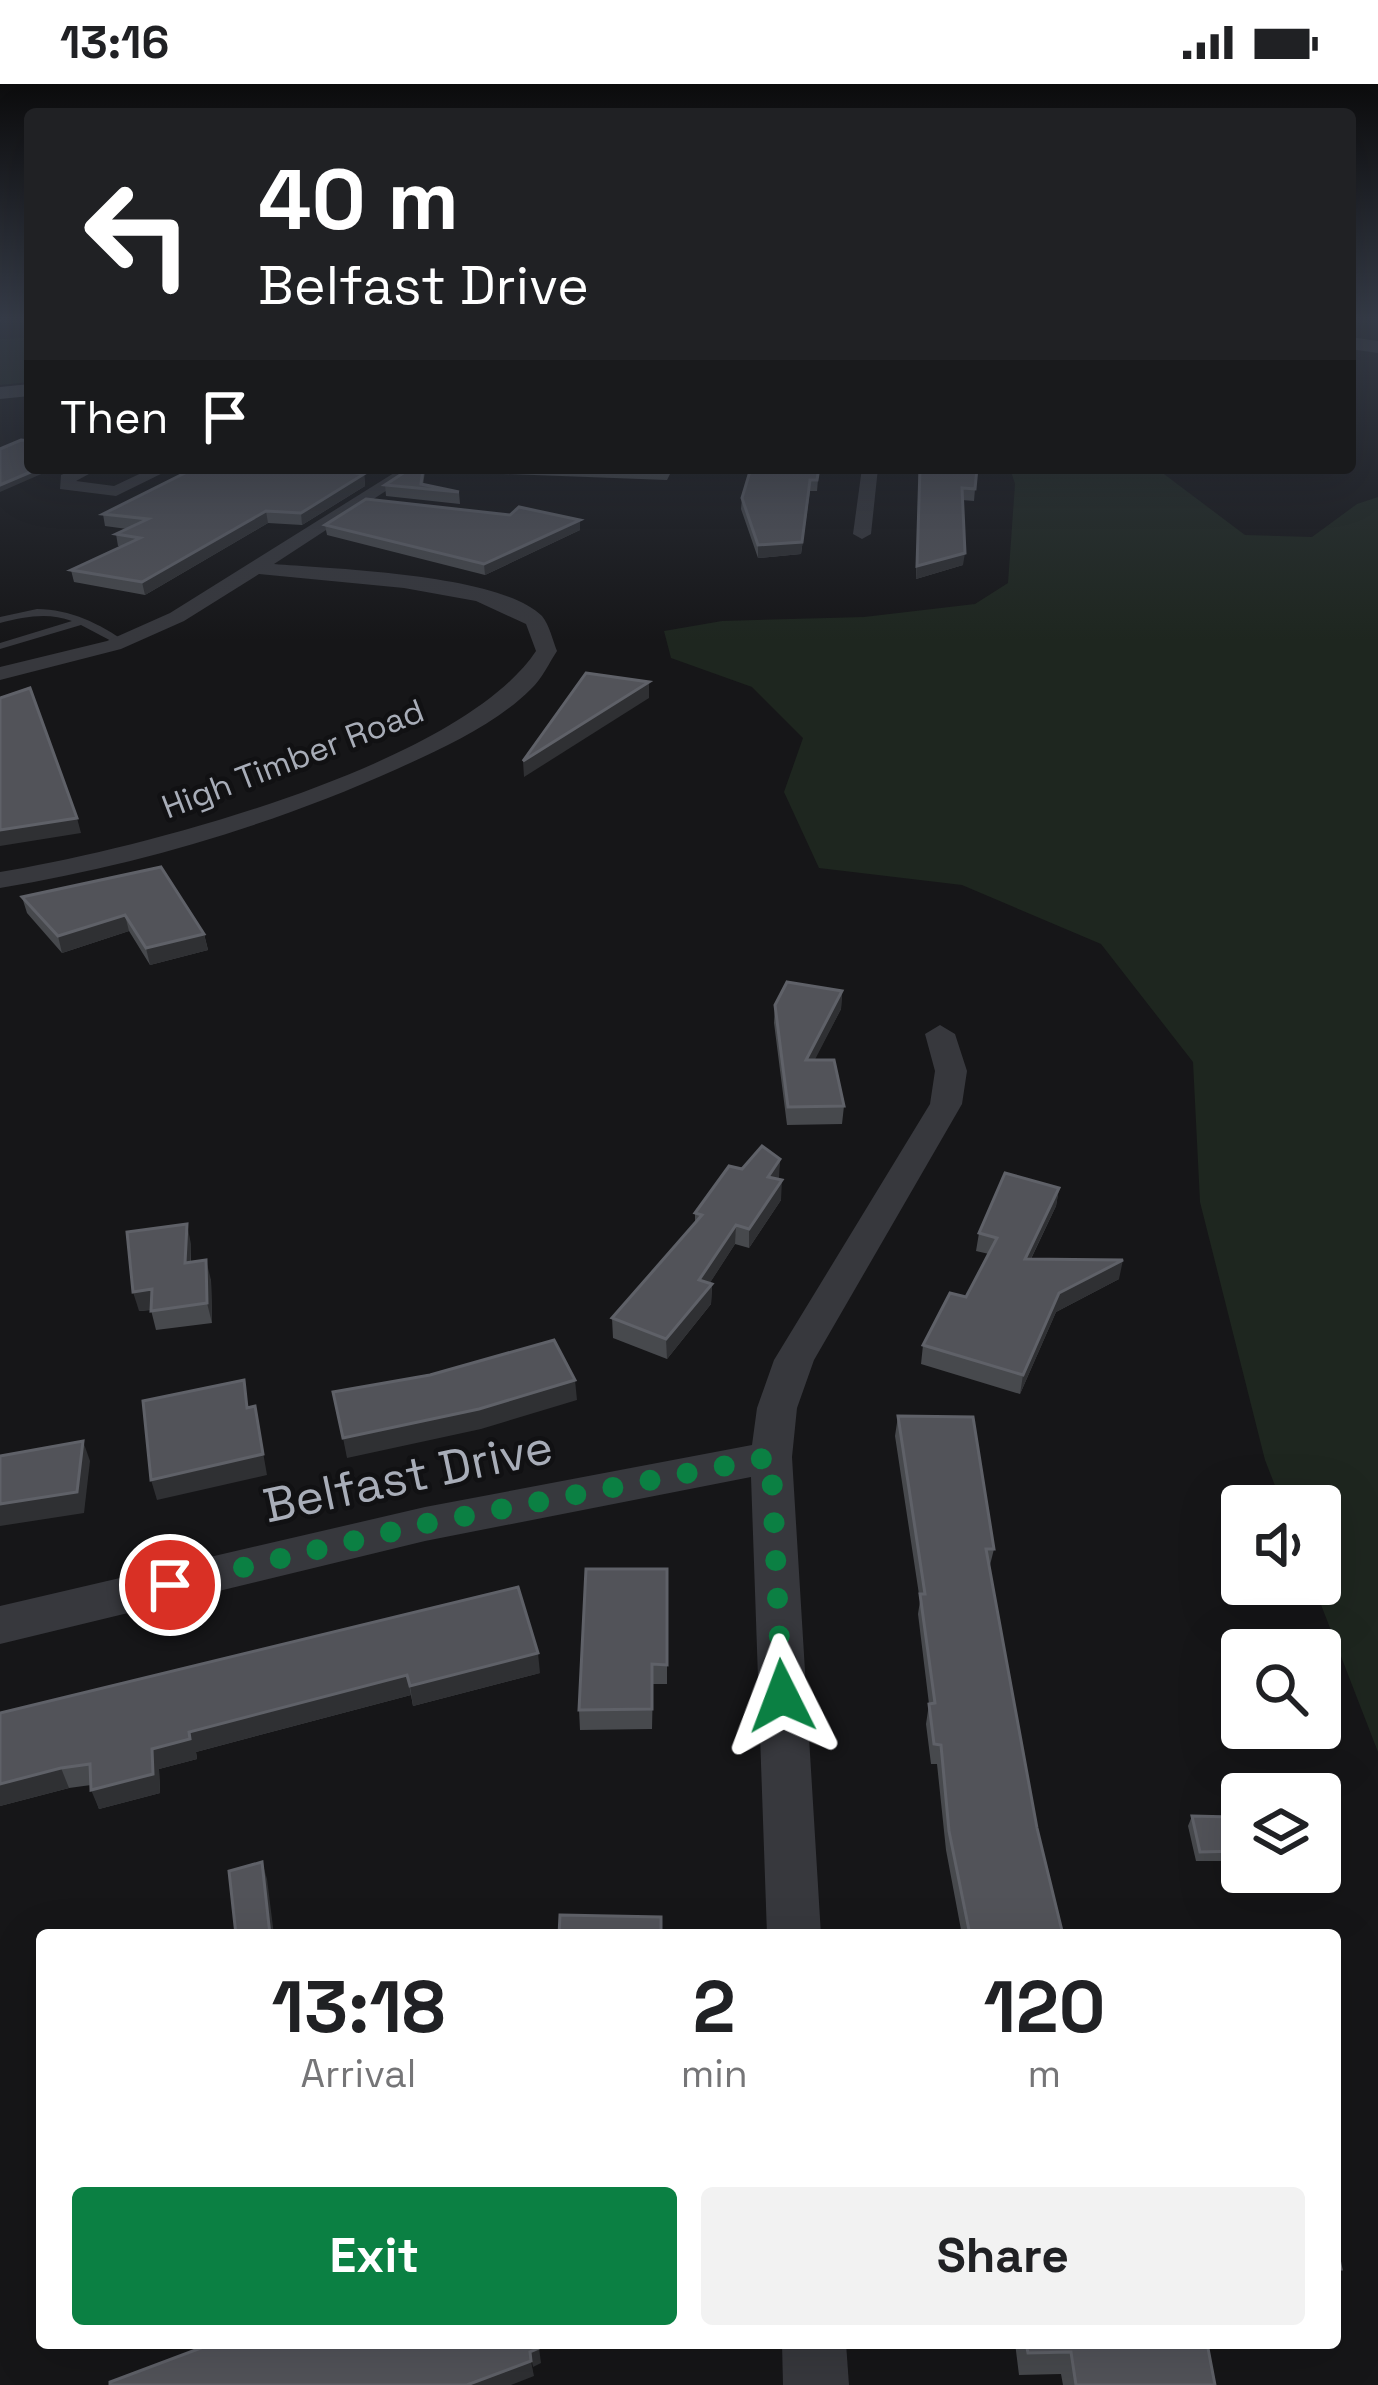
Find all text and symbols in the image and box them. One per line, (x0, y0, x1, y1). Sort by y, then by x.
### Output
text: 13:16 (60, 14, 169, 71)
text: 40 m (258, 146, 459, 254)
icon: left (60, 156, 216, 312)
text: Belfast Drive (258, 251, 589, 320)
icon: arrive (192, 384, 258, 450)
text: Then (60, 389, 168, 446)
street label: High Timber Road (156, 690, 430, 828)
street label: Belfast Drive (258, 1416, 558, 1536)
map controls (1221, 1485, 1341, 1893)
button: sound (1221, 1485, 1341, 1605)
pin (119, 1534, 221, 1636)
icon: arrive (137, 1552, 203, 1618)
button: search (1221, 1629, 1341, 1749)
position arrow (719, 1633, 845, 1759)
button: layers (1221, 1773, 1341, 1893)
text: 13:18 (272, 1961, 445, 2053)
text: 2 (693, 1961, 736, 2053)
text: 120 (983, 1961, 1105, 2053)
text: Arrival (300, 2049, 416, 2098)
text: min (681, 2049, 748, 2098)
text: m (1028, 2049, 1061, 2098)
button: Exit (72, 2187, 677, 2325)
button: Share (701, 2187, 1305, 2325)

